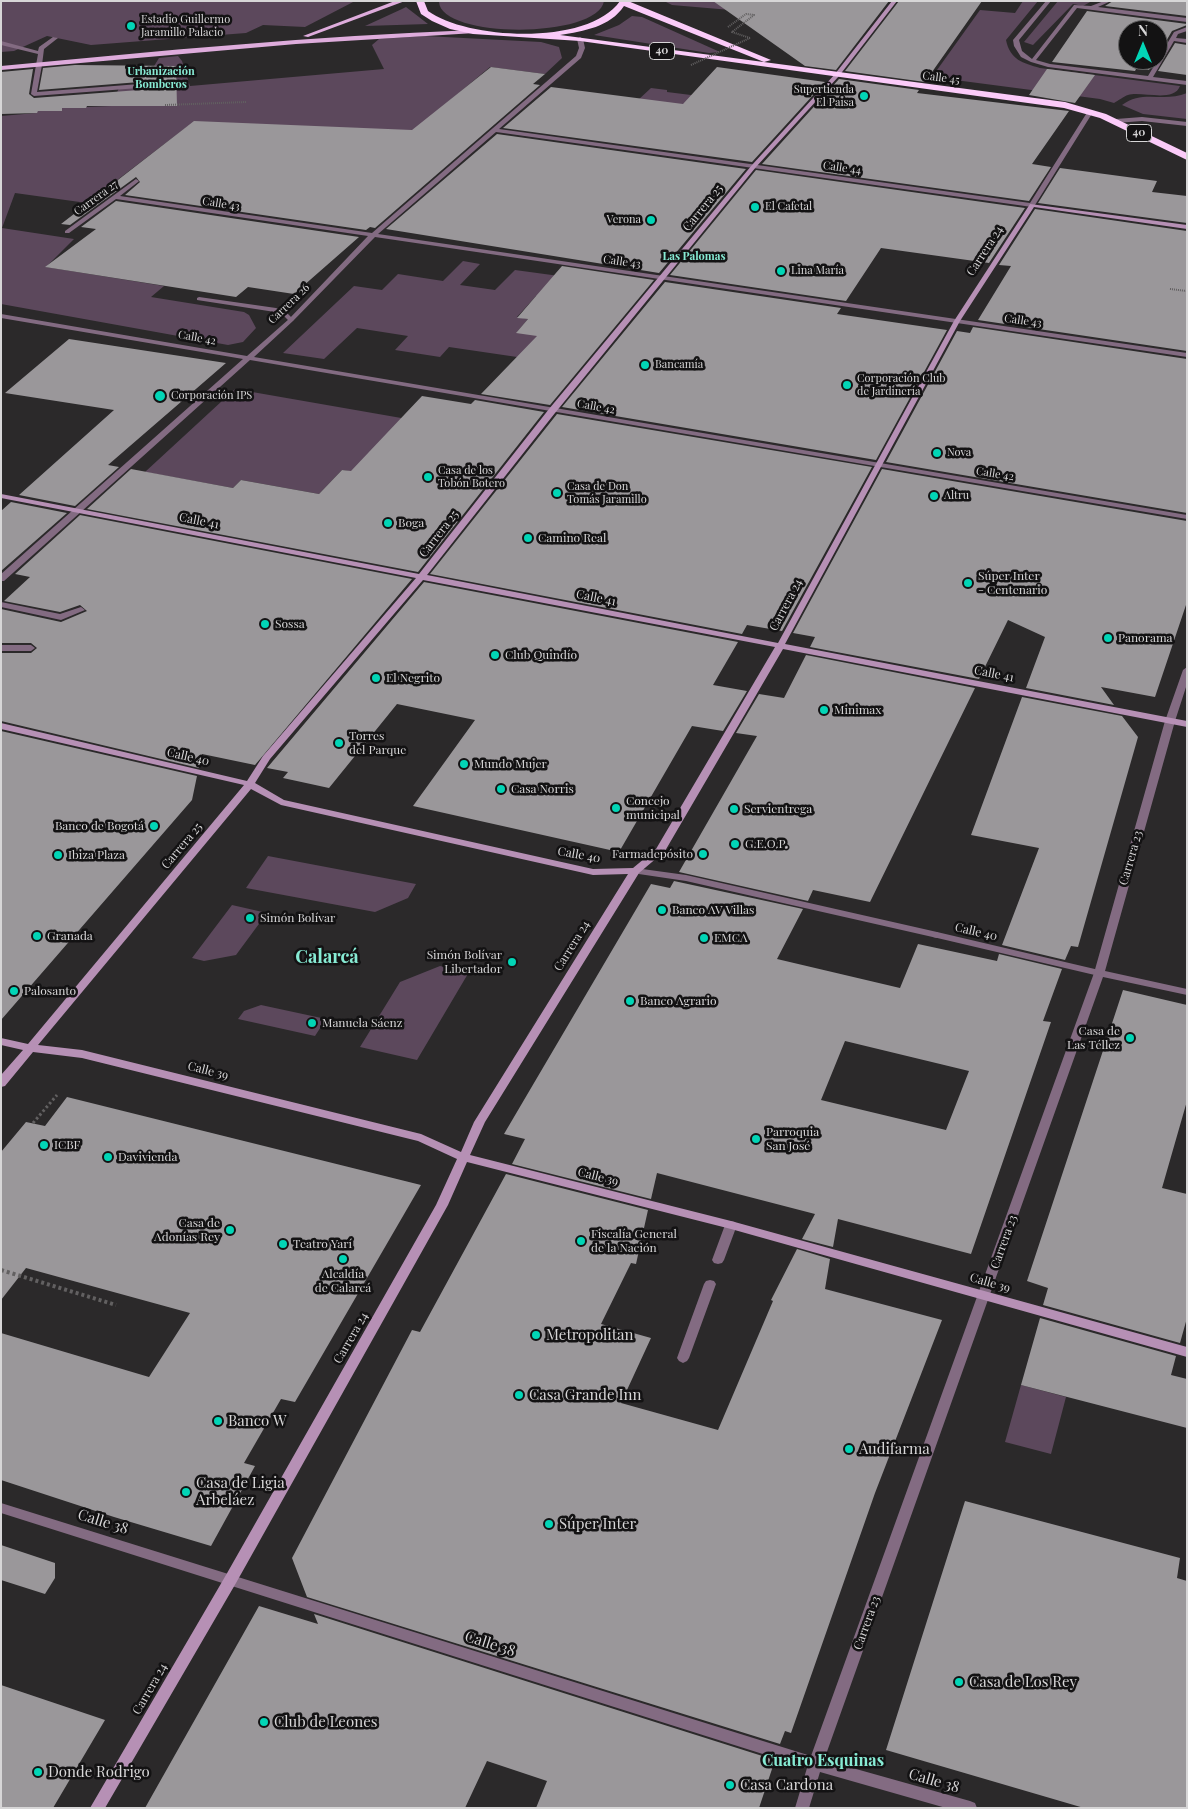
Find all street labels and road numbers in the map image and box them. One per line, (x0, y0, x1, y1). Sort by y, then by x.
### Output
road number: 40 (650, 42, 674, 59)
street label: Calle 45 (922, 69, 960, 87)
road number: 40 (1126, 125, 1152, 142)
street label: Calle 44 (822, 159, 862, 177)
street label: Carrera 27 (71, 178, 121, 218)
street label: Carrera 25 (680, 182, 726, 234)
street label: Calle 43 (201, 195, 241, 213)
street label: Carrera 24 (964, 223, 1006, 279)
street label: Calle 43 (602, 253, 642, 271)
street label: Carrera 26 (266, 281, 312, 327)
street label: Calle 43 (1003, 312, 1043, 330)
street label: Calle 42 (177, 328, 217, 348)
street label: Calle 42 (576, 397, 616, 417)
street label: Calle 42 (975, 464, 1015, 484)
street label: Carrera 25 (416, 508, 462, 560)
street label: Calle 41 (178, 510, 220, 532)
street label: Carrera 24 (766, 577, 806, 633)
street label: Calle 41 (575, 587, 617, 609)
street label: Calle 41 (973, 663, 1015, 685)
street label: Calle 40 (165, 745, 211, 769)
street label: Carrera 25 (159, 820, 205, 872)
street label: Carrera 23 (1116, 829, 1146, 887)
street label: Calle 40 (556, 844, 602, 866)
street label: Carrera 24 (551, 918, 593, 974)
street label: Calle 40 (953, 920, 999, 944)
street label: Calle 39 (186, 1059, 230, 1083)
street label: Calle 39 (576, 1165, 620, 1189)
street label: Carrera 23 (988, 1213, 1020, 1271)
street label: Calle 39 (968, 1270, 1012, 1296)
street label: Carrera 24 (331, 1310, 371, 1366)
street label: Calle 38 (75, 1506, 131, 1538)
street label: Carrera 23 (851, 1594, 883, 1652)
street label: Calle 38 (462, 1627, 518, 1661)
street label: Carrera 24 (130, 1661, 170, 1717)
street label: Calle 38 (906, 1765, 962, 1797)

